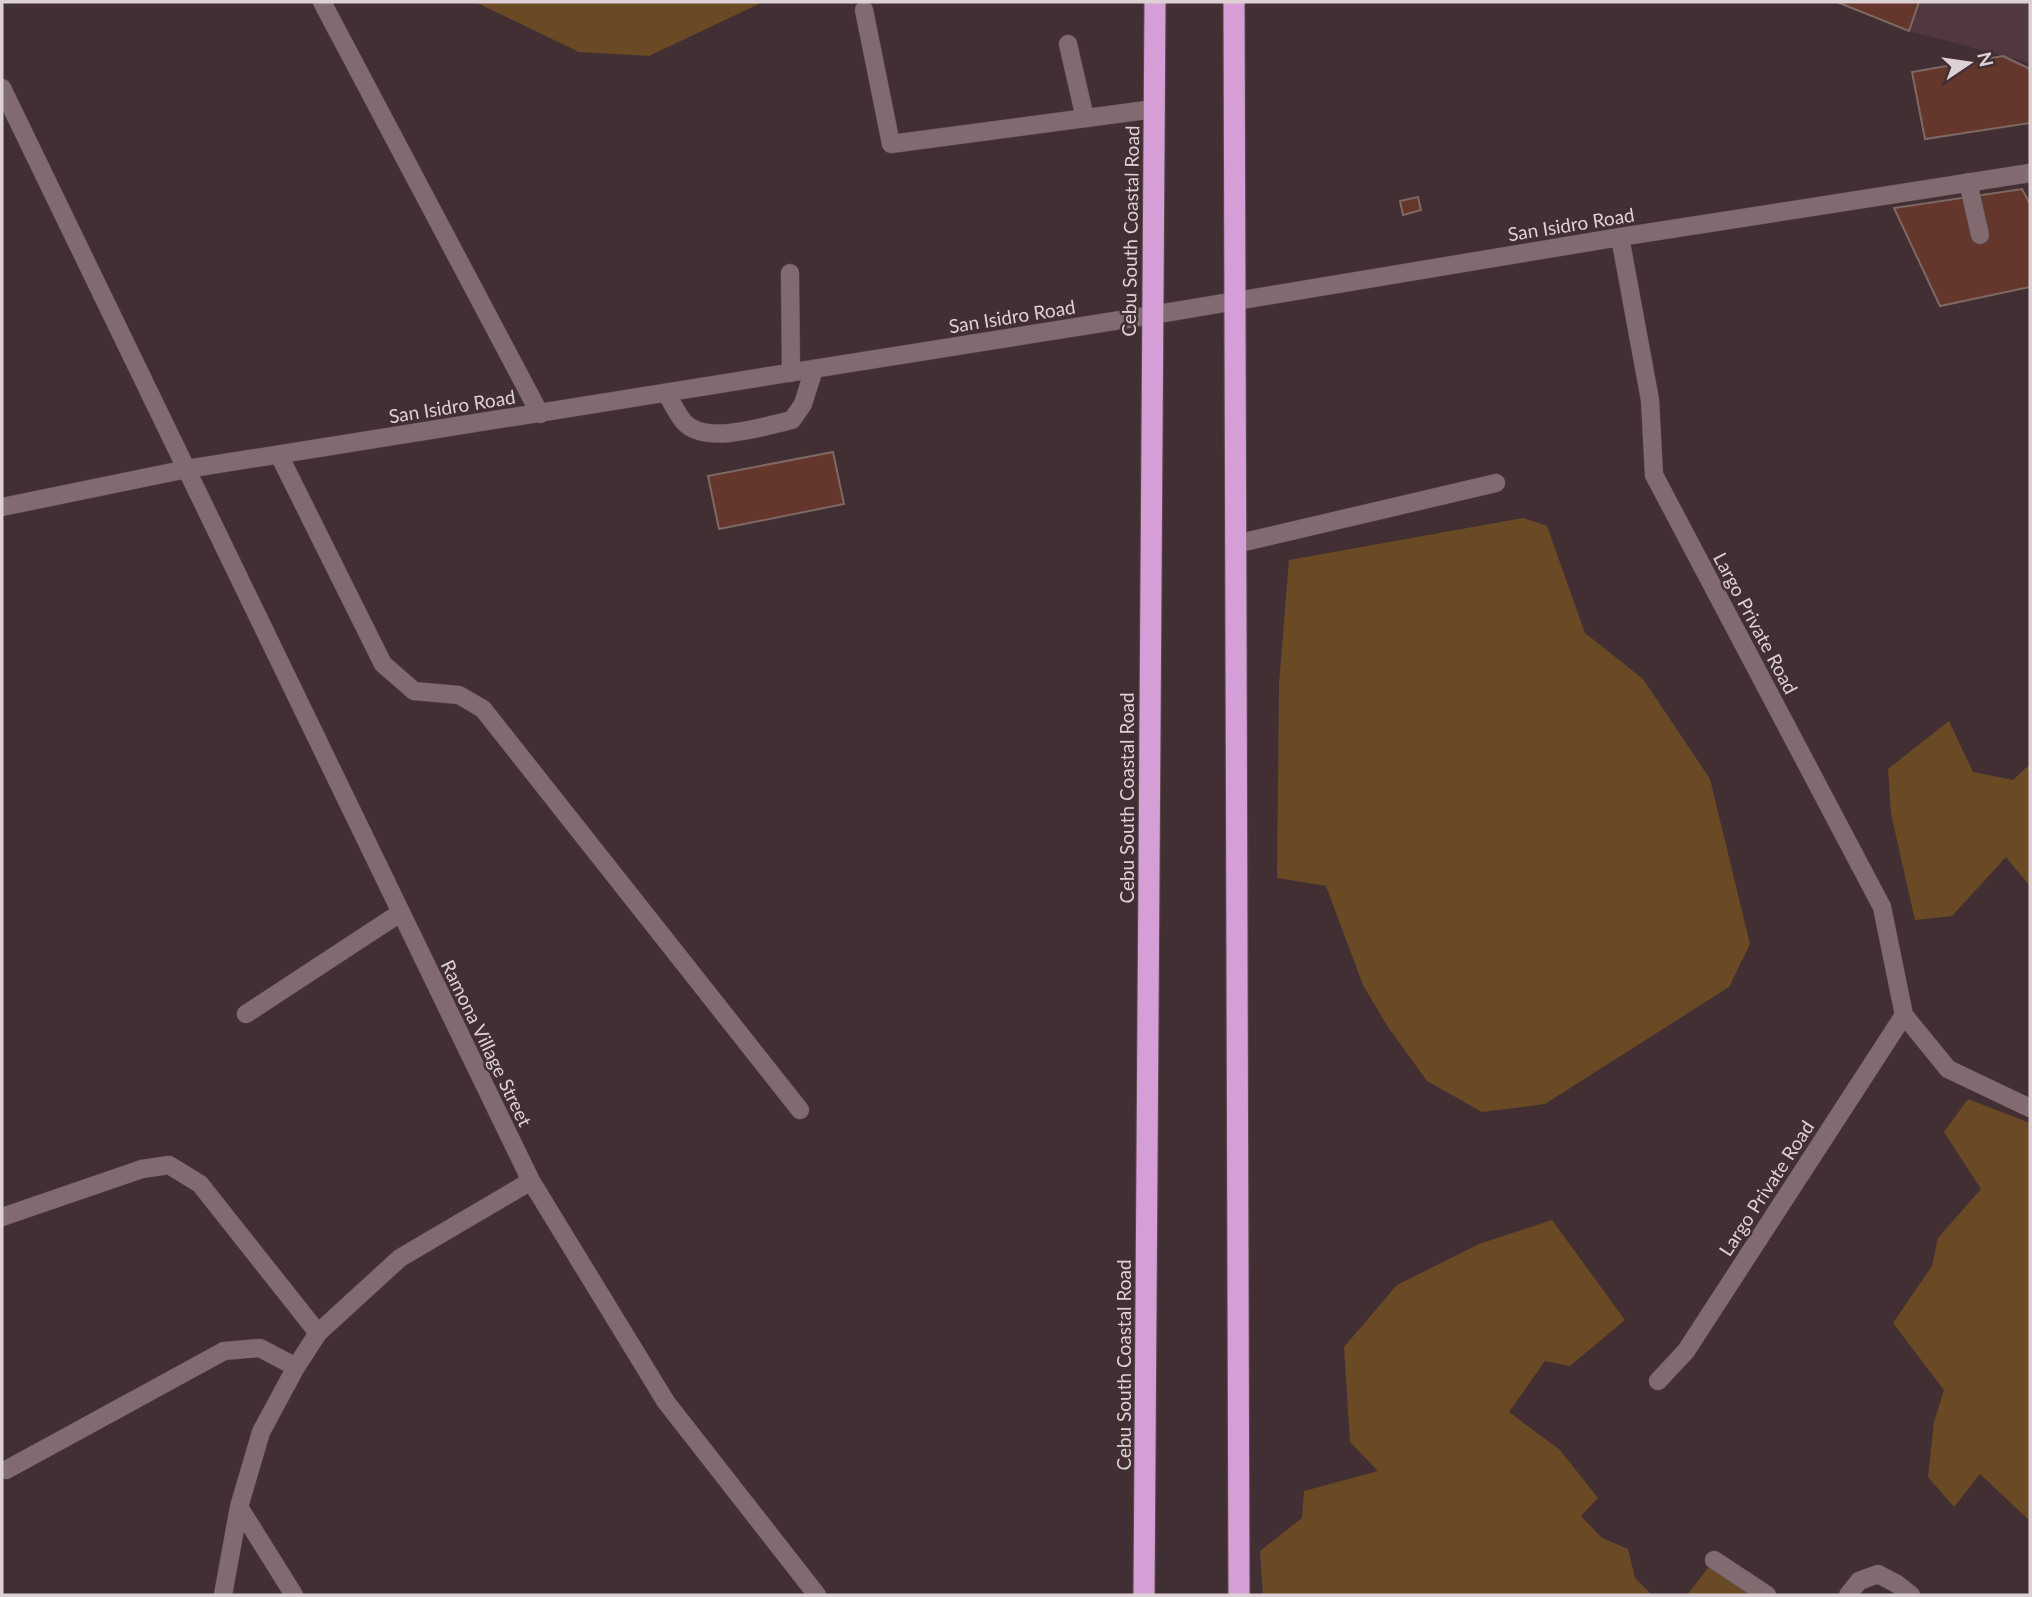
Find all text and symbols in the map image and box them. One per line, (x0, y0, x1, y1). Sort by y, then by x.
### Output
north arrow (1934, 28, 2004, 98)
text: N (1973, 49, 1999, 69)
street label: Cebu South Coastal Road (1117, 125, 1143, 337)
street label: San Isidro Road (1506, 203, 1636, 245)
street label: San Isidro Road (947, 295, 1077, 337)
street label: San Isidro Road (387, 385, 517, 427)
street label: Largo Private Road (1709, 548, 1803, 698)
street label: Cebu South Coastal Road (1115, 692, 1138, 904)
street label: Ramona Village Street (437, 956, 537, 1130)
street label: Largo Private Road (1714, 1116, 1818, 1260)
street label: Cebu South Coastal Road (1112, 1259, 1135, 1471)

